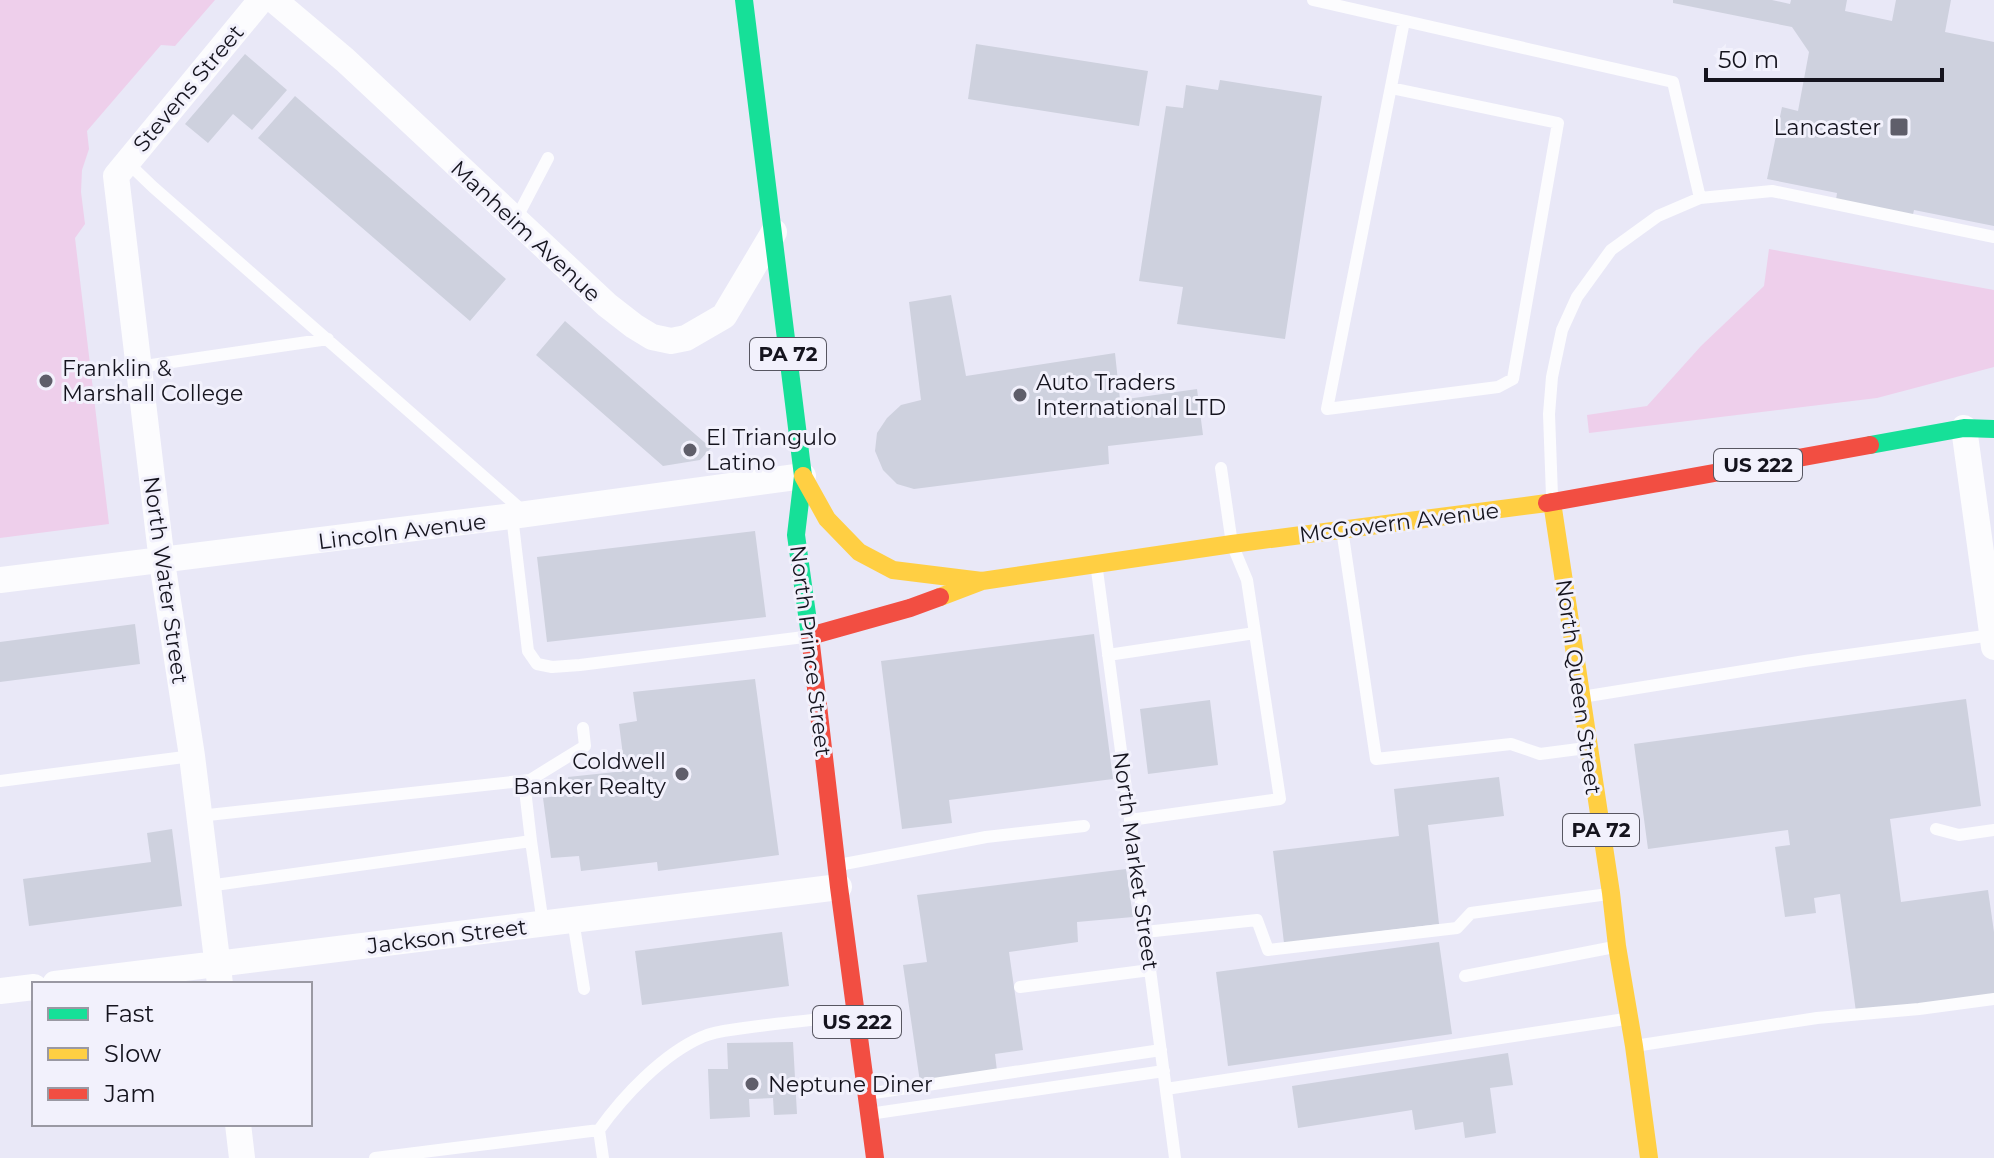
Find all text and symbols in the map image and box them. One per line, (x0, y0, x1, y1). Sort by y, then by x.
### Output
street label: Stevens Street (127, 19, 250, 157)
scale bar (1706, 32, 1942, 82)
text: 50 m (1718, 45, 1779, 74)
place label: Lancaster (1773, 114, 1881, 141)
marker: Lancaster (1888, 116, 1910, 138)
street label: Manheim Avenue (445, 155, 606, 308)
road number: PA 72 (750, 338, 826, 370)
place label: Franklin & Marshall College (62, 355, 243, 407)
place label: Auto Traders International LTD (1036, 369, 1226, 421)
marker: Franklin & Marshall College (37, 372, 55, 390)
marker: Auto Traders International LTD (1011, 386, 1029, 404)
place label: El Triangulo Latino (706, 424, 837, 476)
marker: El Triangulo Latino (681, 441, 699, 459)
road number: US 222 (1714, 449, 1802, 481)
street label: North Water Street (138, 474, 193, 686)
street label: McGovern Avenue (1298, 497, 1500, 548)
street label: Lincoln Avenue (316, 508, 488, 555)
street label: North Prince Street (784, 544, 837, 758)
street label: North Queen Street (1550, 578, 1607, 797)
place label: Coldwell Banker Realty (513, 748, 666, 800)
street label: North Market Street (1107, 750, 1164, 972)
marker: Coldwell Banker Realty (673, 765, 691, 783)
road number: PA 72 (1563, 814, 1639, 846)
street label: Jackson Street (365, 913, 529, 960)
legend (32, 982, 312, 1126)
text: Fast (104, 999, 155, 1028)
road number: US 222 (813, 1006, 901, 1038)
text: Slow (104, 1039, 161, 1068)
place label: Neptune Diner (768, 1071, 933, 1098)
marker: Neptune Diner (743, 1075, 761, 1093)
text: Jam (103, 1079, 156, 1108)

